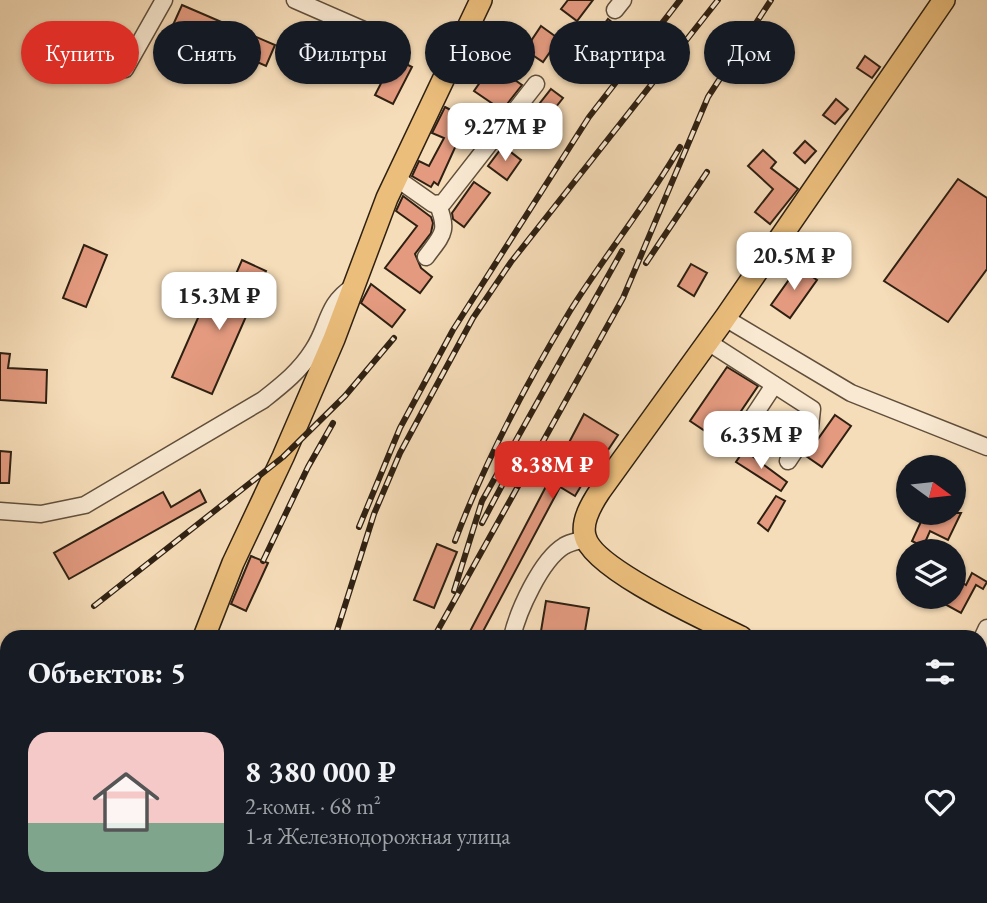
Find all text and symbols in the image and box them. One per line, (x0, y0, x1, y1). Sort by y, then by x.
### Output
chip: Купить (21, 21, 139, 84)
chip: Снять (153, 21, 261, 84)
chip: Фильтры (275, 21, 411, 84)
chip: Новое (425, 21, 535, 84)
chip: Квартира (549, 21, 690, 84)
chip: Дом (704, 21, 795, 84)
pin: 9.27M ₽ (440, 104, 570, 163)
text: 9.27M ₽ (464, 111, 546, 141)
pin: 20.5M ₽ (729, 232, 859, 292)
text: 20.5M ₽ (753, 240, 835, 270)
pin: 15.3M ₽ (154, 272, 284, 332)
text: 15.3M ₽ (178, 280, 260, 310)
pin: 6.35M ₽ (696, 412, 826, 471)
text: 6.35M ₽ (720, 419, 802, 449)
pin: 8.38M ₽ (487, 442, 617, 501)
text: 8.38M ₽ (511, 449, 593, 479)
north arrow (896, 455, 966, 525)
map controls (896, 455, 966, 609)
button: layers (896, 539, 966, 609)
text: Объектов: 5 (28, 653, 186, 692)
icon: filters (921, 653, 959, 691)
text: 8 380 000 ₽ (245, 752, 396, 791)
icon: home (84, 760, 168, 844)
icon: heart (921, 783, 959, 821)
text: 2-комн. · 68 m² (245, 791, 381, 821)
text: 1-я Железнодорожная улица (245, 821, 510, 851)

